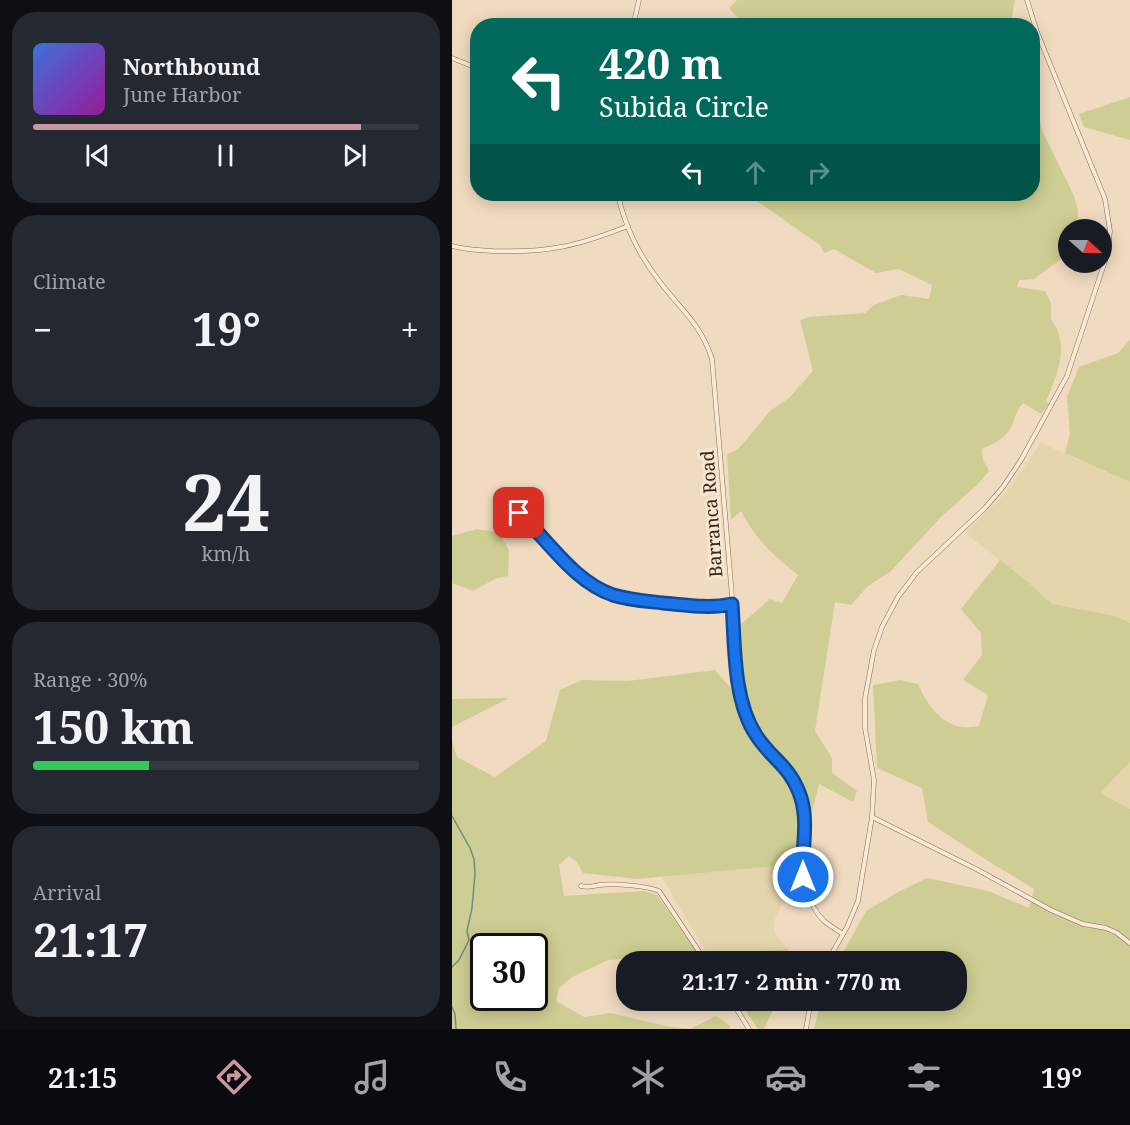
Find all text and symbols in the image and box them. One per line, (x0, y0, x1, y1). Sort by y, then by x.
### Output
text: 420 m (599, 34, 723, 91)
icon: left (500, 42, 578, 120)
text: Northbound (123, 51, 260, 81)
text: June Harbor (123, 81, 241, 108)
text: Subida Circle (599, 88, 769, 125)
icon: previous (81, 139, 114, 172)
icon: pause (209, 139, 242, 172)
icon: next (338, 139, 371, 172)
icon: left (676, 156, 709, 189)
icon: ahead (739, 156, 772, 189)
icon: right (802, 156, 835, 189)
north arrow (1058, 219, 1112, 273)
map controls (1058, 219, 1112, 273)
text: Climate (33, 268, 106, 295)
text: 19° (192, 298, 261, 359)
text: − (33, 307, 52, 352)
text: + (401, 307, 419, 352)
text: 24 (182, 448, 270, 554)
street label: Barranca Road (695, 450, 727, 578)
pin (493, 487, 544, 538)
icon: arrive (502, 496, 535, 529)
text: km/h (201, 540, 251, 567)
text: Range · 30% (33, 666, 147, 693)
text: 150 km (33, 696, 194, 757)
position arrow (771, 845, 835, 909)
text: Arrival (33, 879, 101, 906)
text: 21:17 (33, 909, 148, 970)
speed limit sign: 30 (470, 933, 548, 1011)
text: 21:17 · 2 min · 770 m (682, 966, 901, 996)
icon: directions (213, 1056, 255, 1098)
icon: music (351, 1056, 393, 1098)
icon: phone (489, 1056, 531, 1098)
icon: climate (627, 1056, 669, 1098)
icon: car (765, 1056, 807, 1098)
icon: filters (903, 1056, 945, 1098)
text: 21:15 (48, 1059, 117, 1096)
text: 19° (1041, 1059, 1082, 1096)

